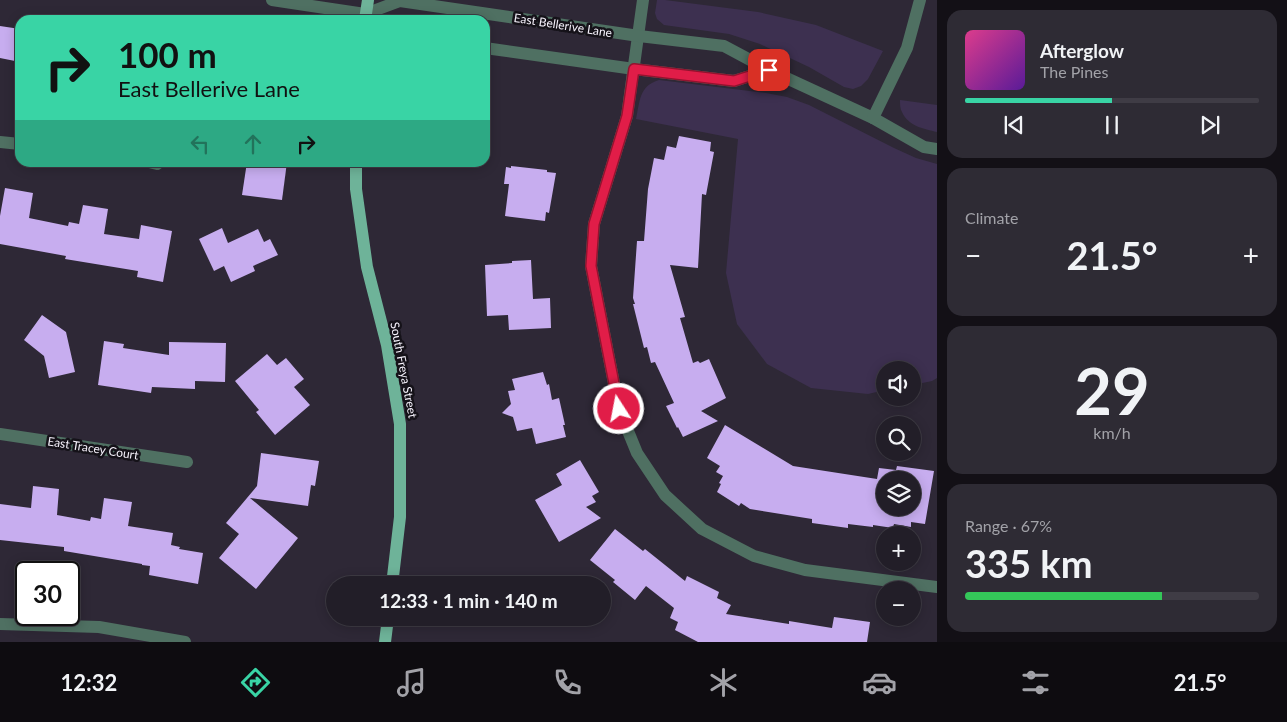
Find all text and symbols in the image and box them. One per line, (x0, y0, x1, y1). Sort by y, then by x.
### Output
street label: East Bellerive Lane (513, 10, 613, 40)
text: 100 m (118, 33, 217, 75)
icon: right (35, 35, 100, 100)
text: Afterglow (1040, 39, 1124, 62)
pin (748, 49, 790, 91)
icon: arrive (755, 56, 783, 84)
text: The Pines (1040, 62, 1109, 81)
text: East Bellerive Lane (118, 75, 300, 102)
icon: previous (1000, 111, 1028, 139)
icon: pause (1098, 111, 1126, 139)
icon: next (1196, 111, 1224, 139)
icon: left (186, 130, 214, 158)
icon: ahead (239, 130, 267, 158)
icon: right (292, 130, 320, 158)
text: Climate (965, 208, 1018, 227)
text: 21.5° (1067, 232, 1157, 278)
text: − (965, 238, 981, 272)
text: + (1243, 238, 1259, 272)
street label: South Freya Street (387, 321, 421, 420)
text: 29 (1074, 351, 1150, 429)
map controls (876, 361, 921, 626)
button: sound (876, 361, 921, 406)
position arrow (592, 382, 644, 434)
button: search (876, 416, 921, 461)
text: km/h (1093, 423, 1131, 442)
street label: East Tracey Court (46, 433, 140, 463)
button: layers (876, 471, 921, 516)
text: Range · 67% (965, 516, 1052, 535)
button: + (876, 526, 921, 571)
text: 335 km (965, 540, 1093, 586)
speed limit sign: 30 (15, 561, 80, 626)
button: − (876, 581, 921, 626)
text: 12:33 · 1 min · 140 m (379, 589, 558, 612)
icon: directions (238, 665, 273, 700)
icon: music (394, 665, 429, 700)
icon: phone (550, 665, 585, 700)
icon: climate (706, 665, 741, 700)
icon: car (862, 665, 897, 700)
icon: filters (1018, 665, 1053, 700)
text: 12:32 (60, 669, 117, 696)
text: 21.5° (1174, 669, 1227, 696)

